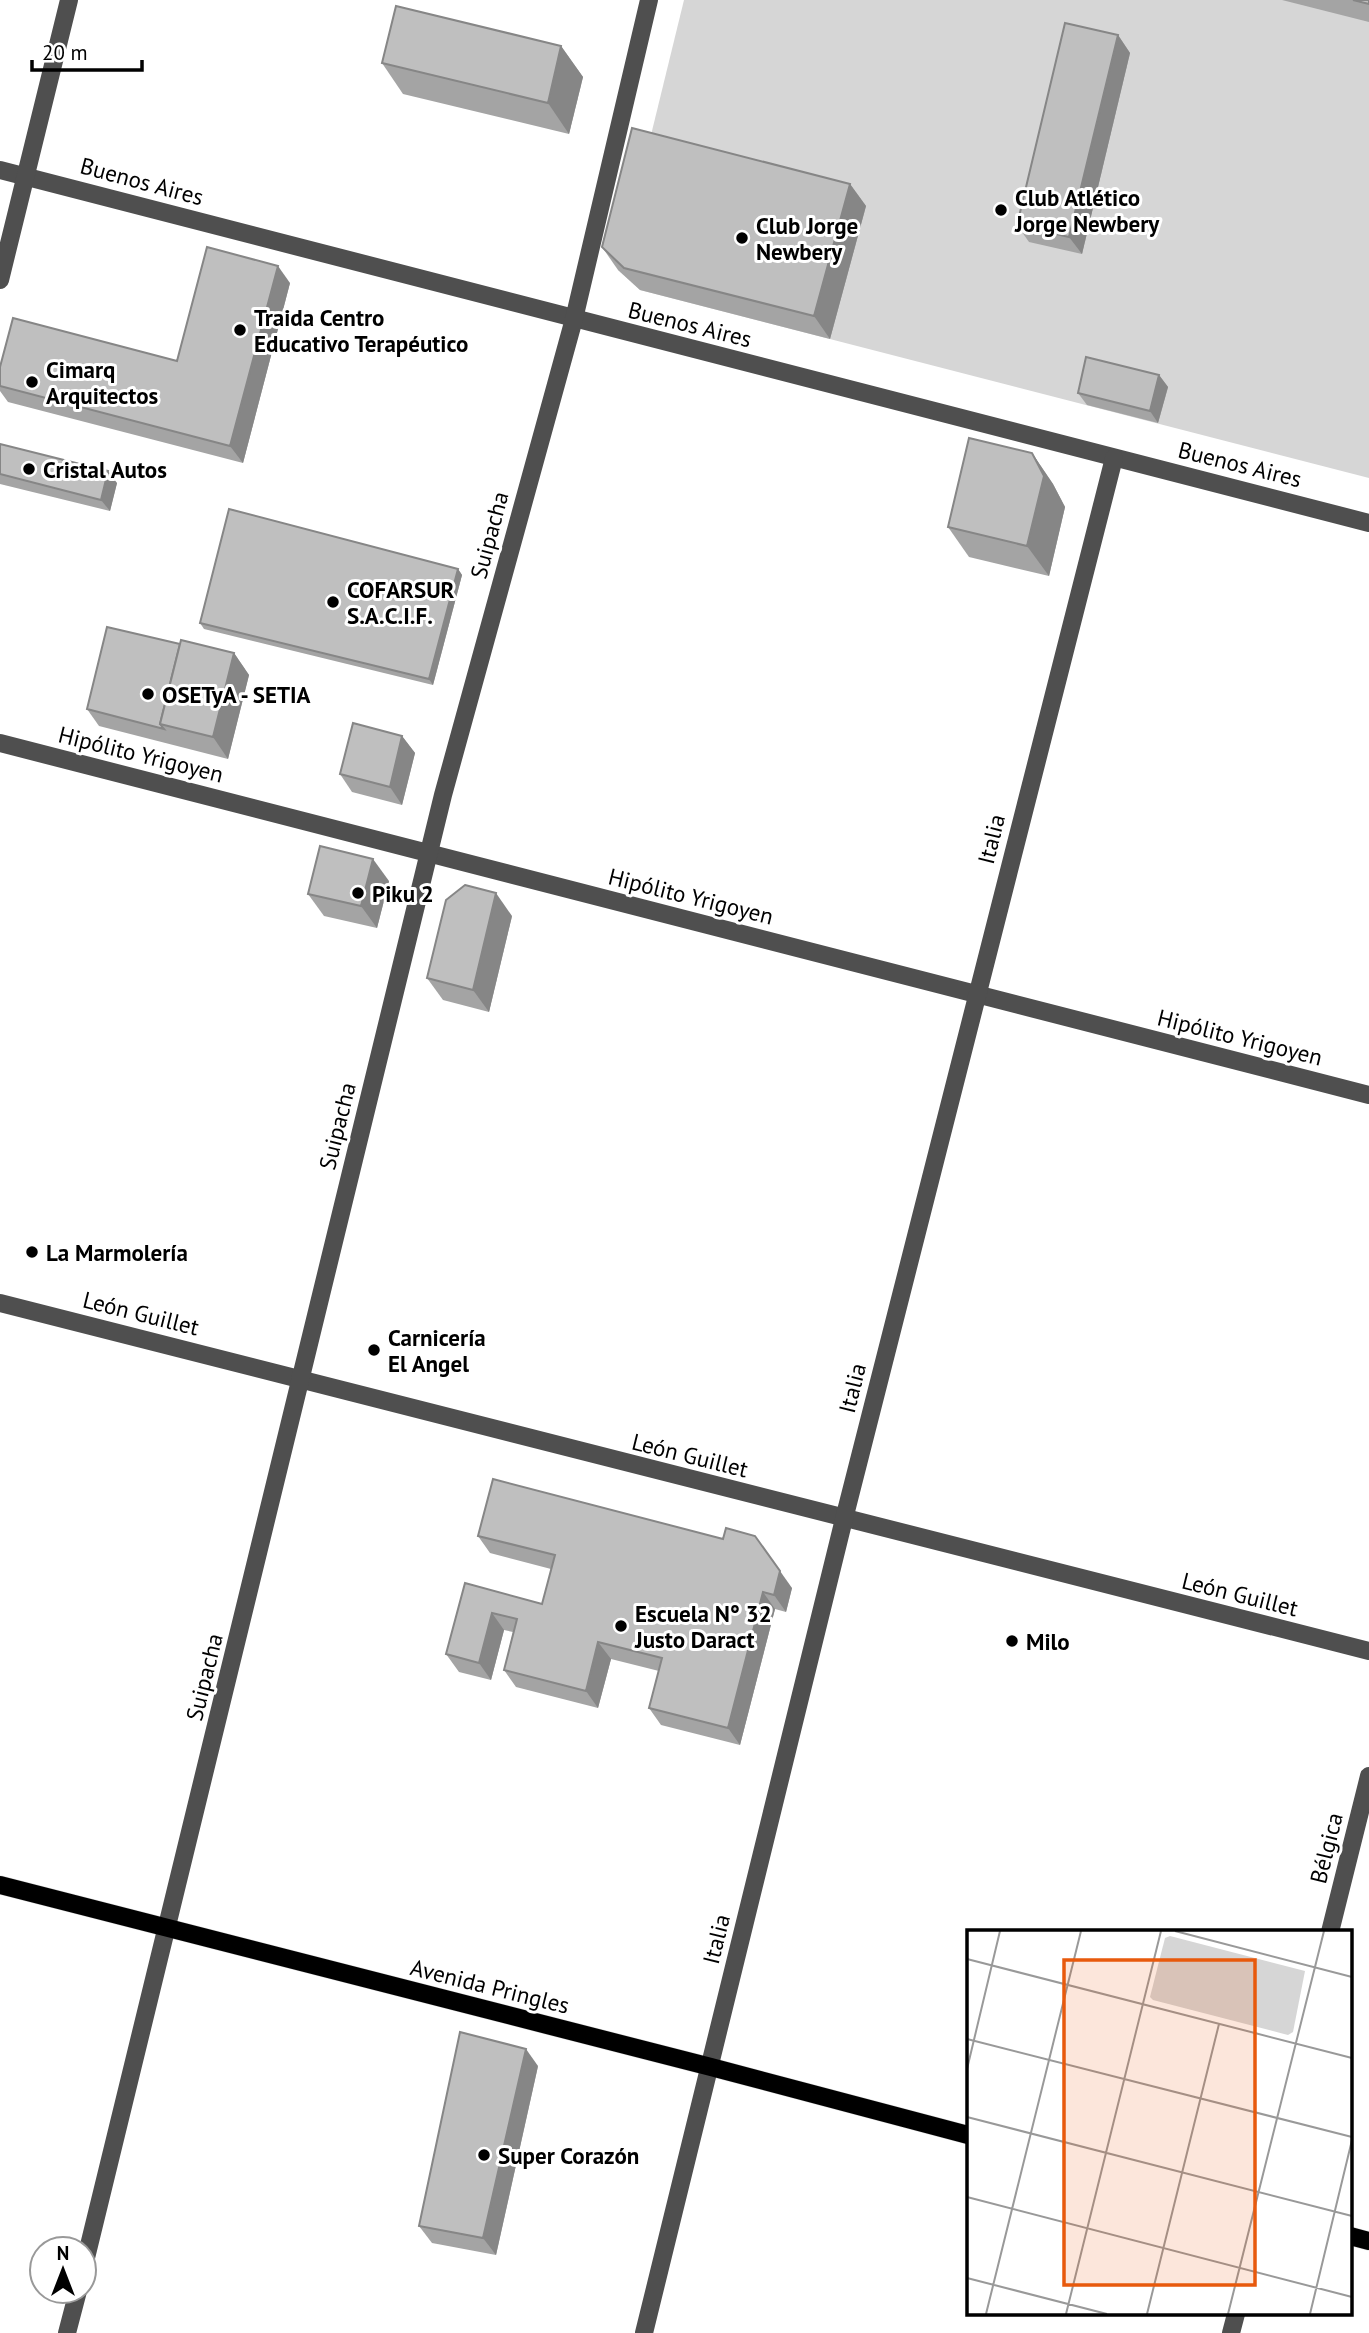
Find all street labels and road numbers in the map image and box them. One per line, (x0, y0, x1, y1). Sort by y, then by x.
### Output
street label: Buenos Aires (77, 151, 207, 211)
street label: Buenos Aires (625, 295, 755, 353)
street label: Buenos Aires (1175, 435, 1305, 493)
street label: Suipacha (463, 488, 515, 582)
street label: Hipólito Yrigoyen (56, 720, 226, 788)
street label: Italia (971, 811, 1011, 867)
street label: Hipólito Yrigoyen (606, 862, 776, 930)
street label: Hipólito Yrigoyen (1155, 1003, 1325, 1071)
street label: Suipacha (312, 1079, 362, 1173)
street label: León Guillet (80, 1285, 202, 1341)
street label: Italia (832, 1360, 872, 1416)
street label: León Guillet (629, 1427, 751, 1483)
street label: León Guillet (1179, 1566, 1301, 1622)
street label: Suipacha (179, 1630, 229, 1724)
street label: Bélgica (1303, 1809, 1349, 1887)
street label: Italia (696, 1911, 736, 1967)
street label: Avenida Pringles (407, 1952, 573, 2020)

